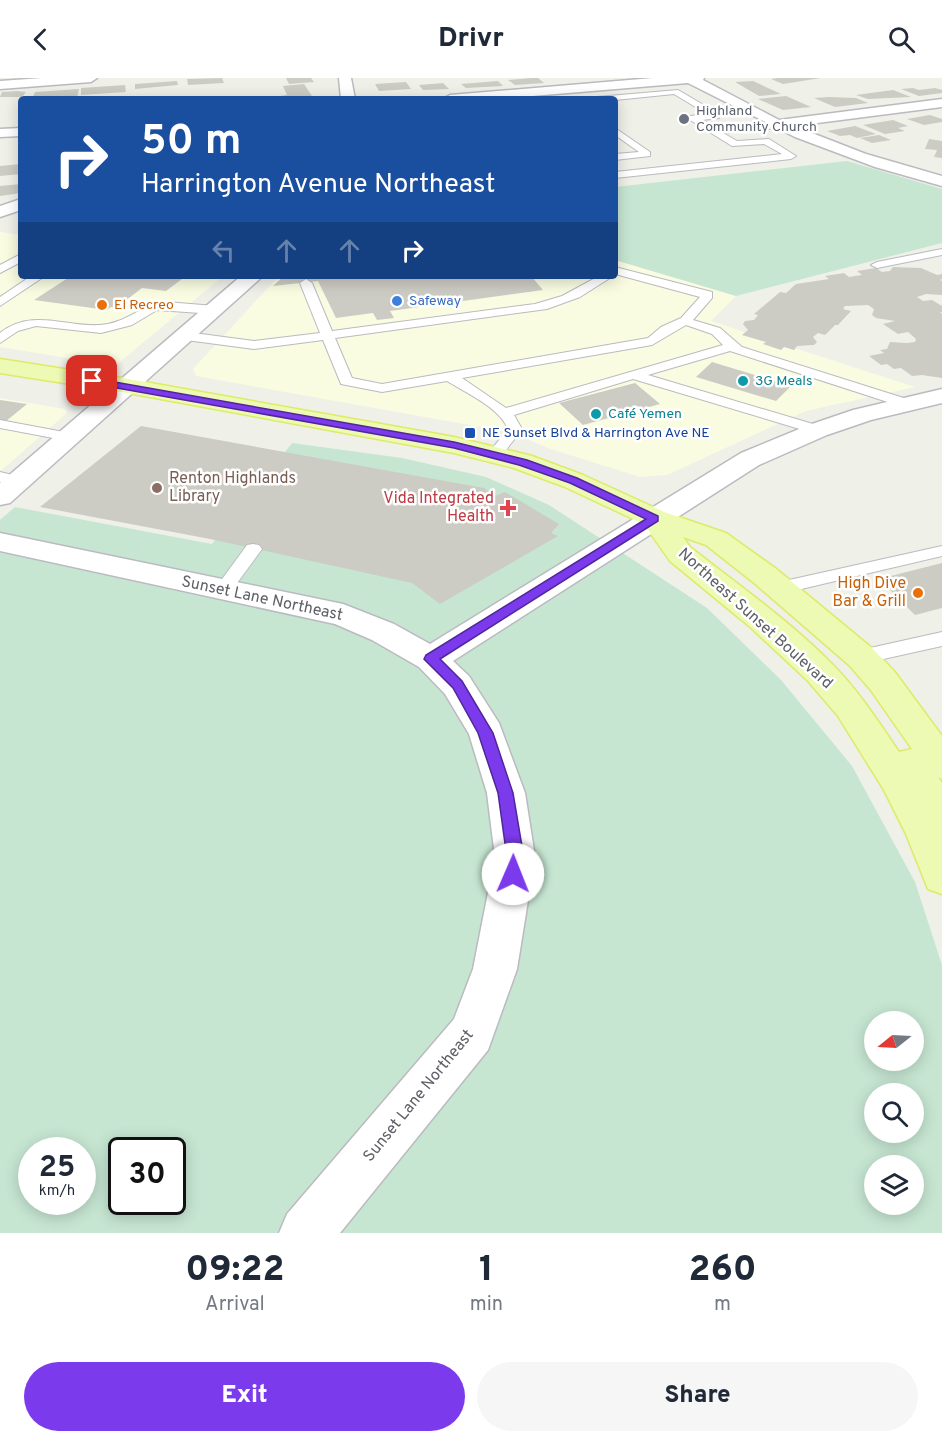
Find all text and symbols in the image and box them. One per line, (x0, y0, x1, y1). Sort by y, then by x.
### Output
text: Drivr (438, 22, 504, 56)
icon: back (24, 23, 57, 56)
icon: search (885, 23, 918, 56)
place label: Highland Community Church (696, 103, 817, 136)
marker: Highland Community Church (677, 112, 691, 126)
text: 50 m (141, 116, 242, 169)
icon: right (42, 120, 120, 198)
text: Harrington Avenue Northeast (141, 168, 495, 202)
icon: left (207, 234, 240, 267)
icon: ahead (270, 234, 303, 267)
icon: ahead (333, 234, 366, 267)
icon: right (396, 234, 429, 267)
place label: Safeway (409, 293, 461, 310)
marker: Safeway (390, 294, 404, 308)
place label: El Recreo (114, 297, 174, 314)
marker: El Recreo (95, 298, 109, 312)
pin (66, 355, 117, 406)
icon: arrive (75, 364, 108, 397)
place label: 3G Meals (755, 373, 813, 390)
marker: 3G Meals (736, 374, 750, 388)
place label: Café Yemen (608, 406, 682, 423)
marker: Café Yemen (589, 407, 603, 421)
place label: NE Sunset Blvd & Harrington Ave NE (482, 425, 710, 442)
marker: NE Sunset Blvd & Harrington Ave NE (463, 426, 477, 440)
place label: Renton Highlands Library (169, 469, 296, 507)
marker: Renton Highlands Library (150, 481, 164, 495)
place label: Vida Integrated Health (383, 489, 494, 527)
marker: Vida Integrated Health (499, 499, 517, 517)
street label: Northeast Sunset Boulevard (673, 544, 837, 694)
street label: Sunset Lane Northeast (179, 572, 345, 626)
place label: High Dive Bar & Grill (833, 574, 906, 612)
marker: High Dive Bar & Grill (911, 586, 925, 600)
position arrow (481, 842, 545, 906)
north arrow (864, 1011, 924, 1071)
map controls (864, 1011, 924, 1215)
street label: Sunset Lane Northeast (359, 1026, 479, 1166)
button: search (864, 1083, 924, 1143)
speed limit sign: 30 (108, 1137, 186, 1215)
text: 25 (39, 1150, 75, 1187)
button: layers (864, 1155, 924, 1215)
text: km/h (39, 1182, 75, 1201)
text: 09:22 (185, 1248, 285, 1294)
text: 1 (479, 1248, 494, 1294)
text: 260 (688, 1248, 757, 1294)
text: Arrival (205, 1292, 265, 1318)
text: min (470, 1292, 503, 1318)
text: m (714, 1292, 731, 1318)
button: Exit (24, 1362, 465, 1431)
button: Share (477, 1362, 918, 1431)

